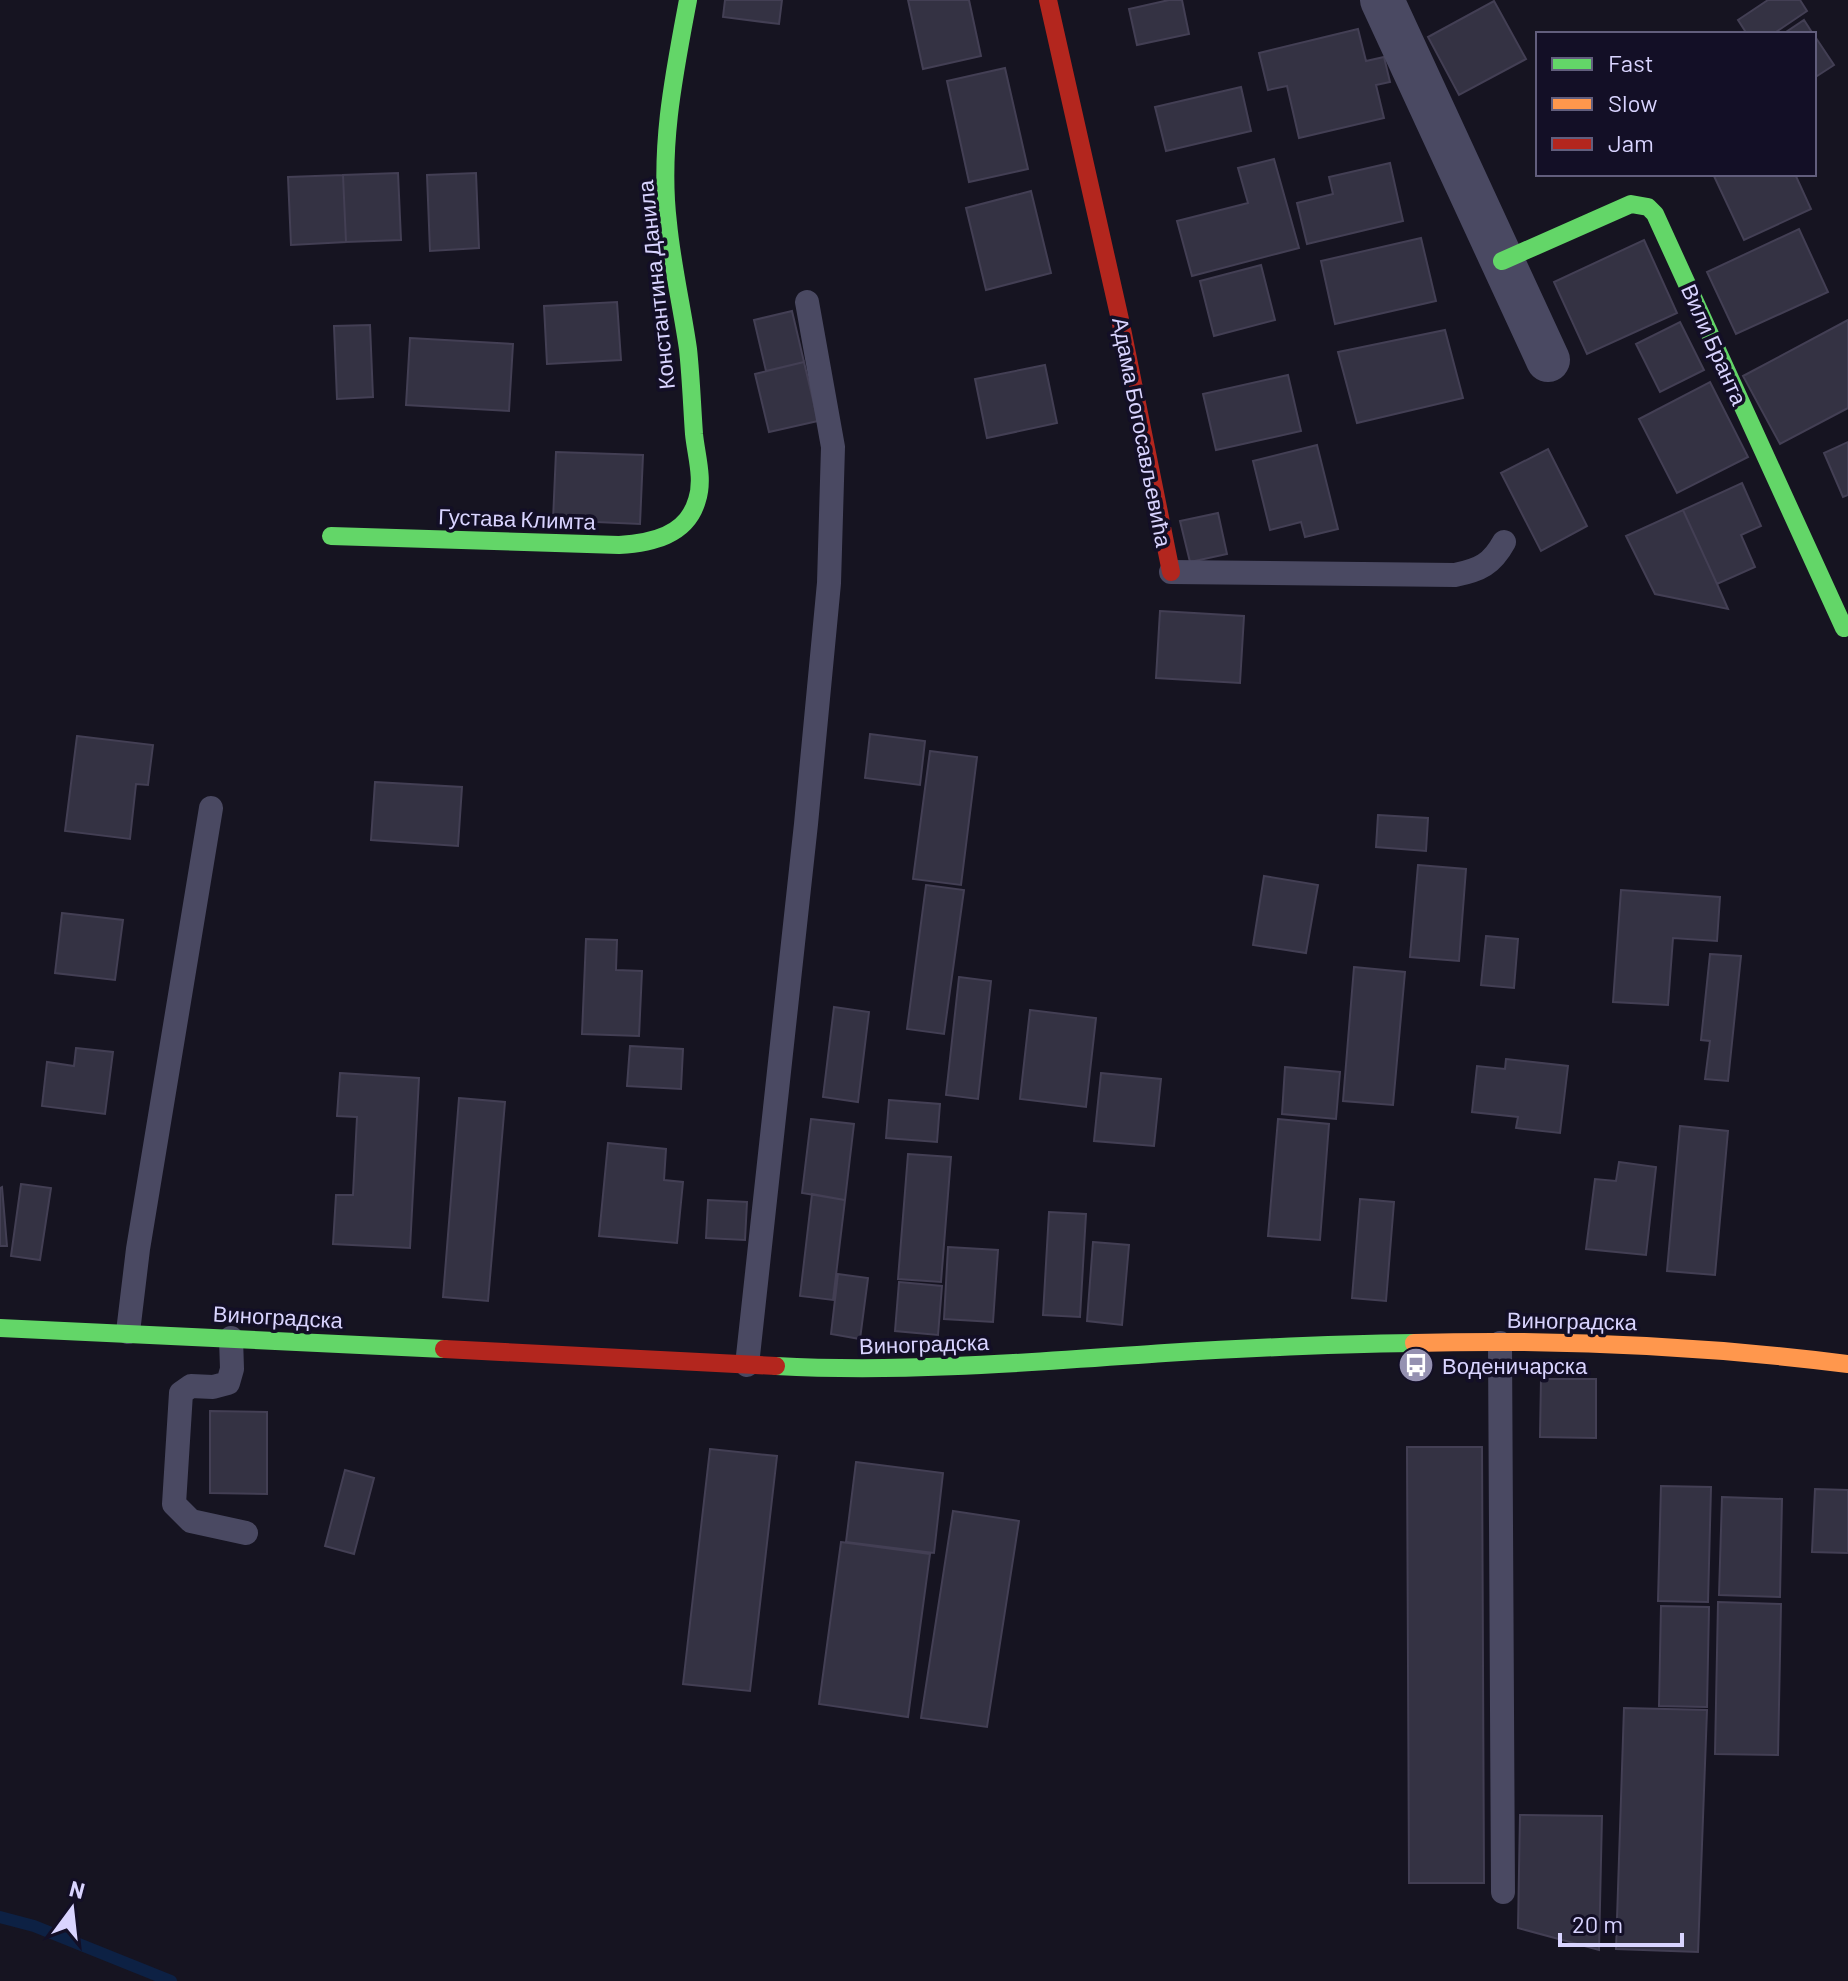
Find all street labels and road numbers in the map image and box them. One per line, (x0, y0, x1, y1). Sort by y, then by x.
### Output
street label: Константина Данила (631, 178, 680, 391)
street label: Вили Бранта (1676, 280, 1754, 410)
street label: Адама Богосављевића (1107, 315, 1178, 550)
street label: Густава Климта (438, 502, 597, 535)
street label: Виноградска (212, 1300, 344, 1333)
street label: Виноградска (1507, 1306, 1638, 1335)
street label: Виноградска (859, 1328, 990, 1359)

